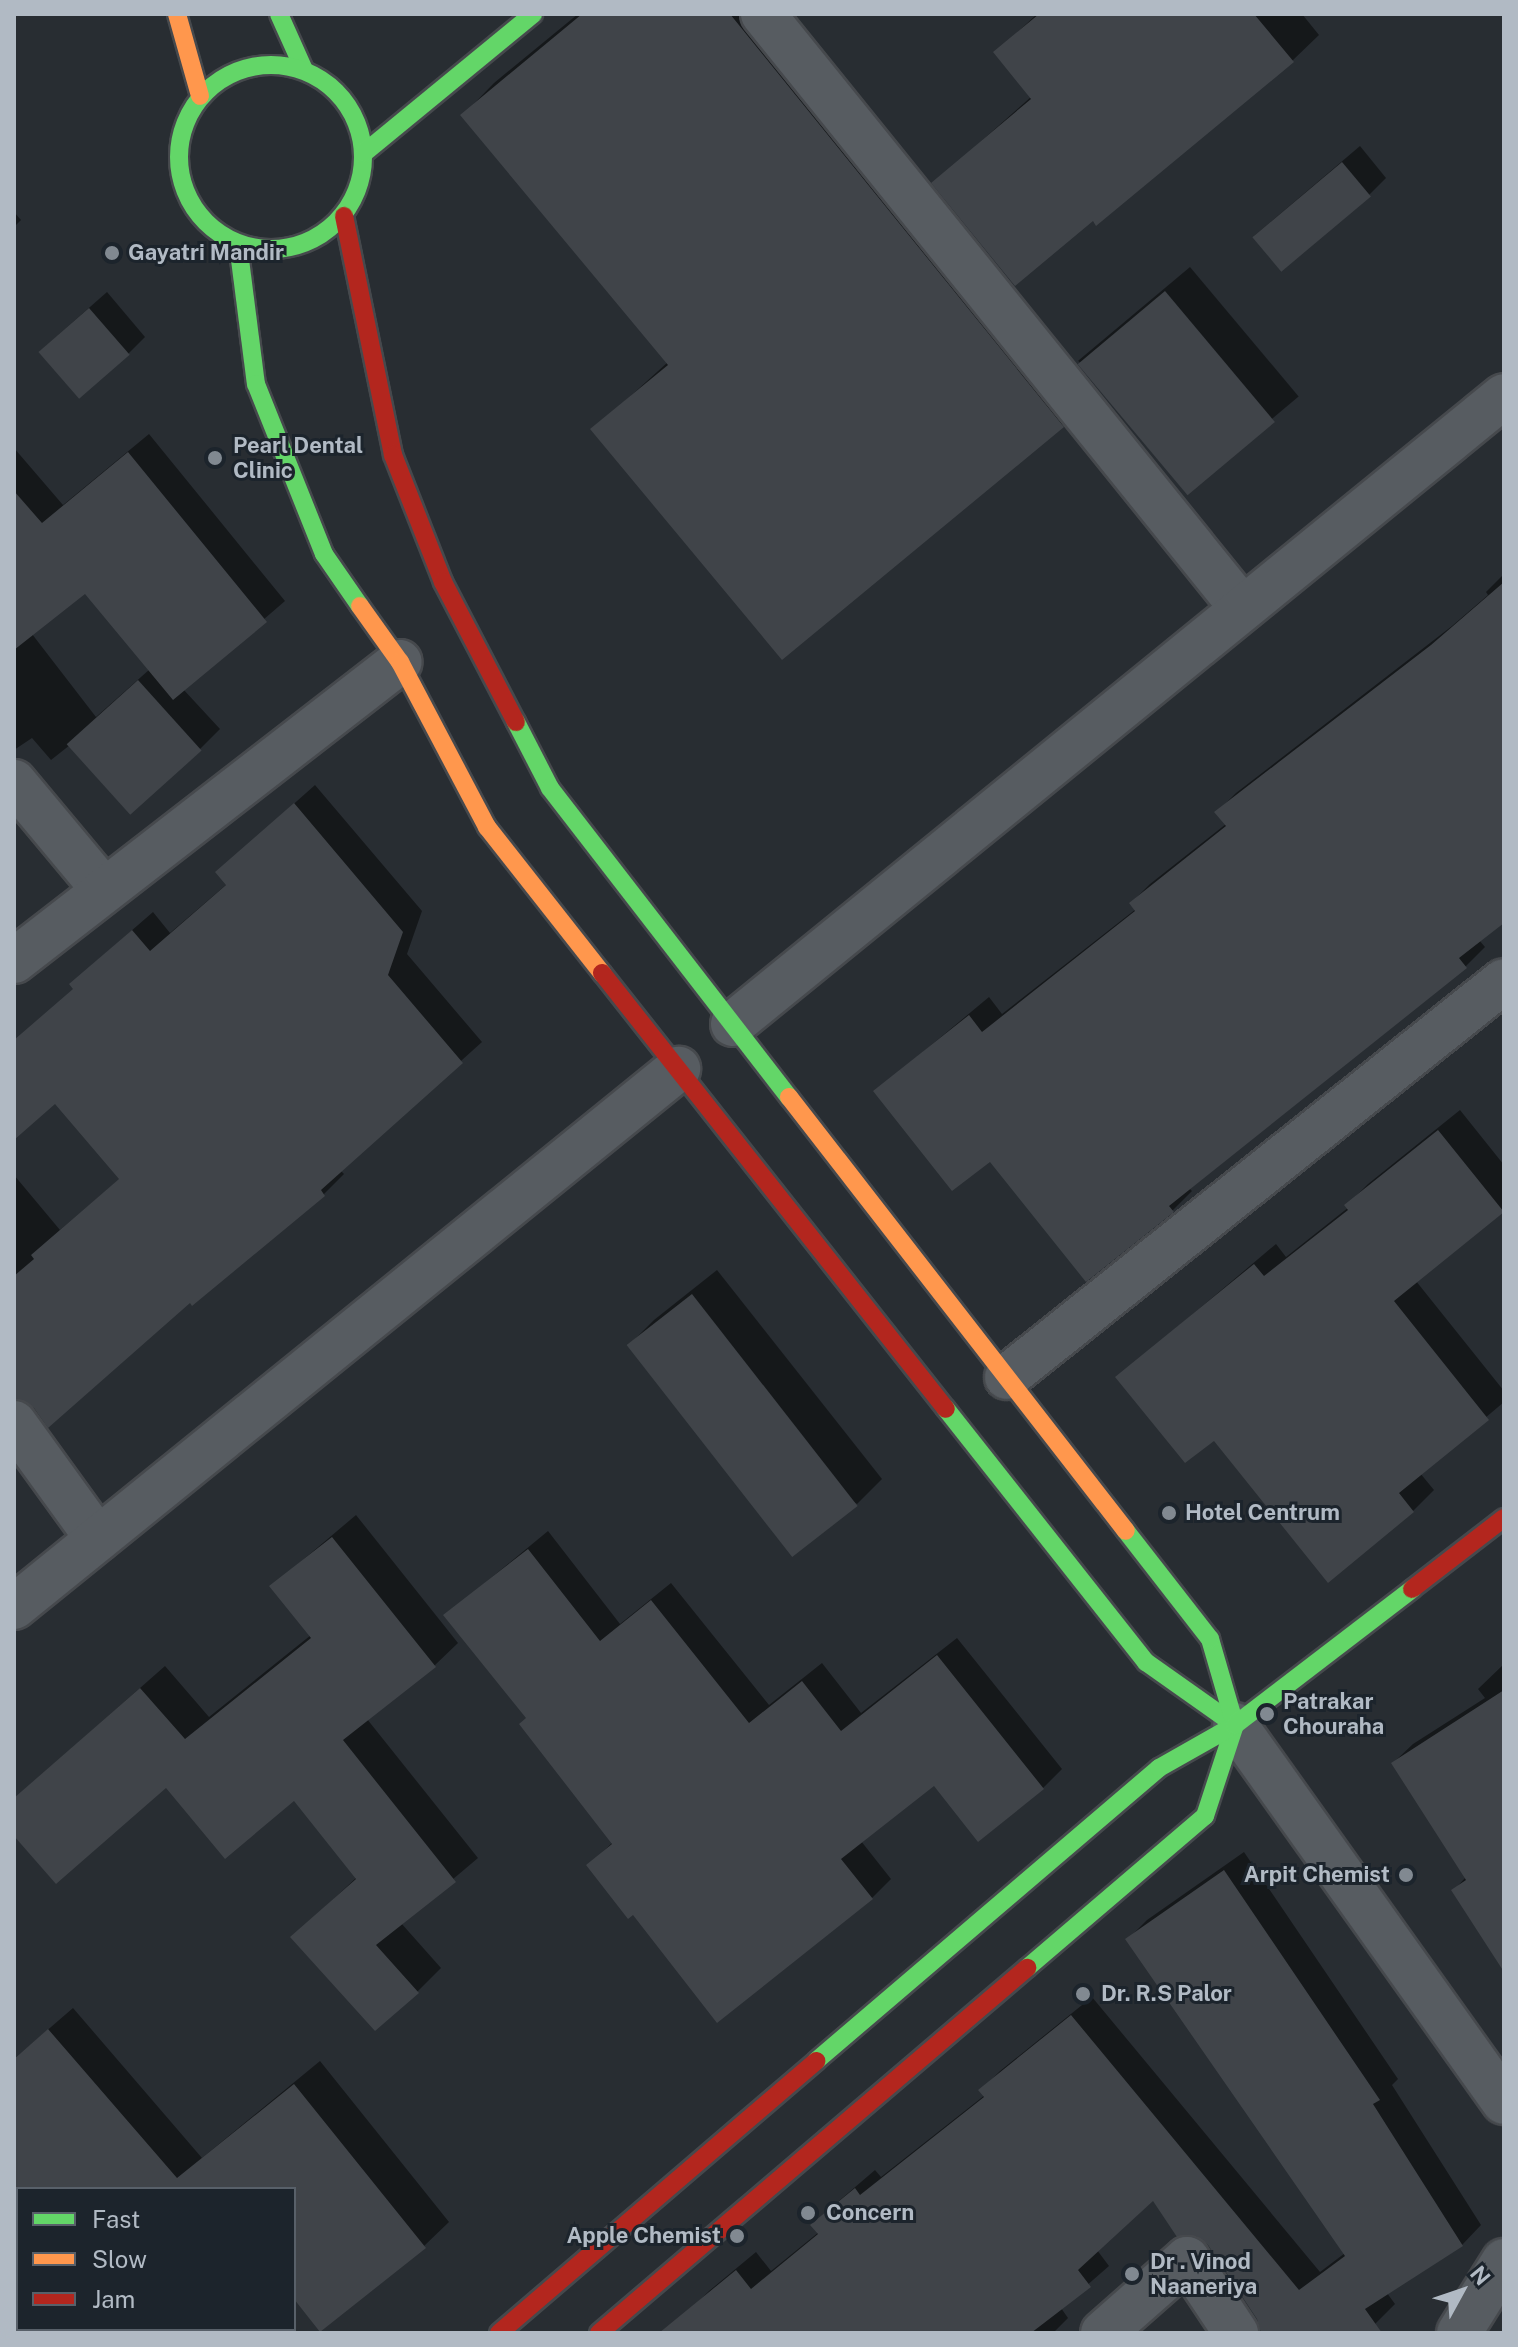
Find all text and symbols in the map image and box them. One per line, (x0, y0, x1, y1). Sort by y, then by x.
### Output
place label: Gayatri Mandir (128, 240, 284, 266)
marker: Gayatri Mandir (103, 244, 121, 262)
place label: Pearl Dental Clinic (233, 432, 363, 484)
marker: Pearl Dental Clinic (204, 447, 226, 469)
place label: Hotel Centrum (1185, 1500, 1340, 1526)
marker: Hotel Centrum (1160, 1504, 1178, 1522)
place label: Patrakar Chouraha (1283, 1688, 1384, 1740)
marker: Patrakar Chouraha (1258, 1705, 1276, 1723)
place label: Arpit Chemist (1244, 1862, 1390, 1888)
marker: Arpit Chemist (1397, 1866, 1415, 1884)
place label: Dr. R.S Palor (1101, 1981, 1232, 2007)
marker: Dr. R.S Palor (1072, 1983, 1094, 2005)
legend (16, 2187, 296, 2331)
place label: Concern (826, 2200, 914, 2226)
marker: Concern (797, 2202, 819, 2224)
text: Fast (92, 2205, 140, 2233)
place label: Apple Chemist (566, 2223, 721, 2249)
marker: Apple Chemist (728, 2227, 746, 2245)
text: Slow (92, 2245, 147, 2273)
place label: Dr . Vinod Naaneriya (1150, 2248, 1257, 2300)
north arrow (1422, 2251, 1502, 2331)
text: N (1465, 2261, 1496, 2291)
marker: Dr . Vinod Naaneriya (1121, 2263, 1143, 2285)
text: Jam (92, 2285, 135, 2313)

